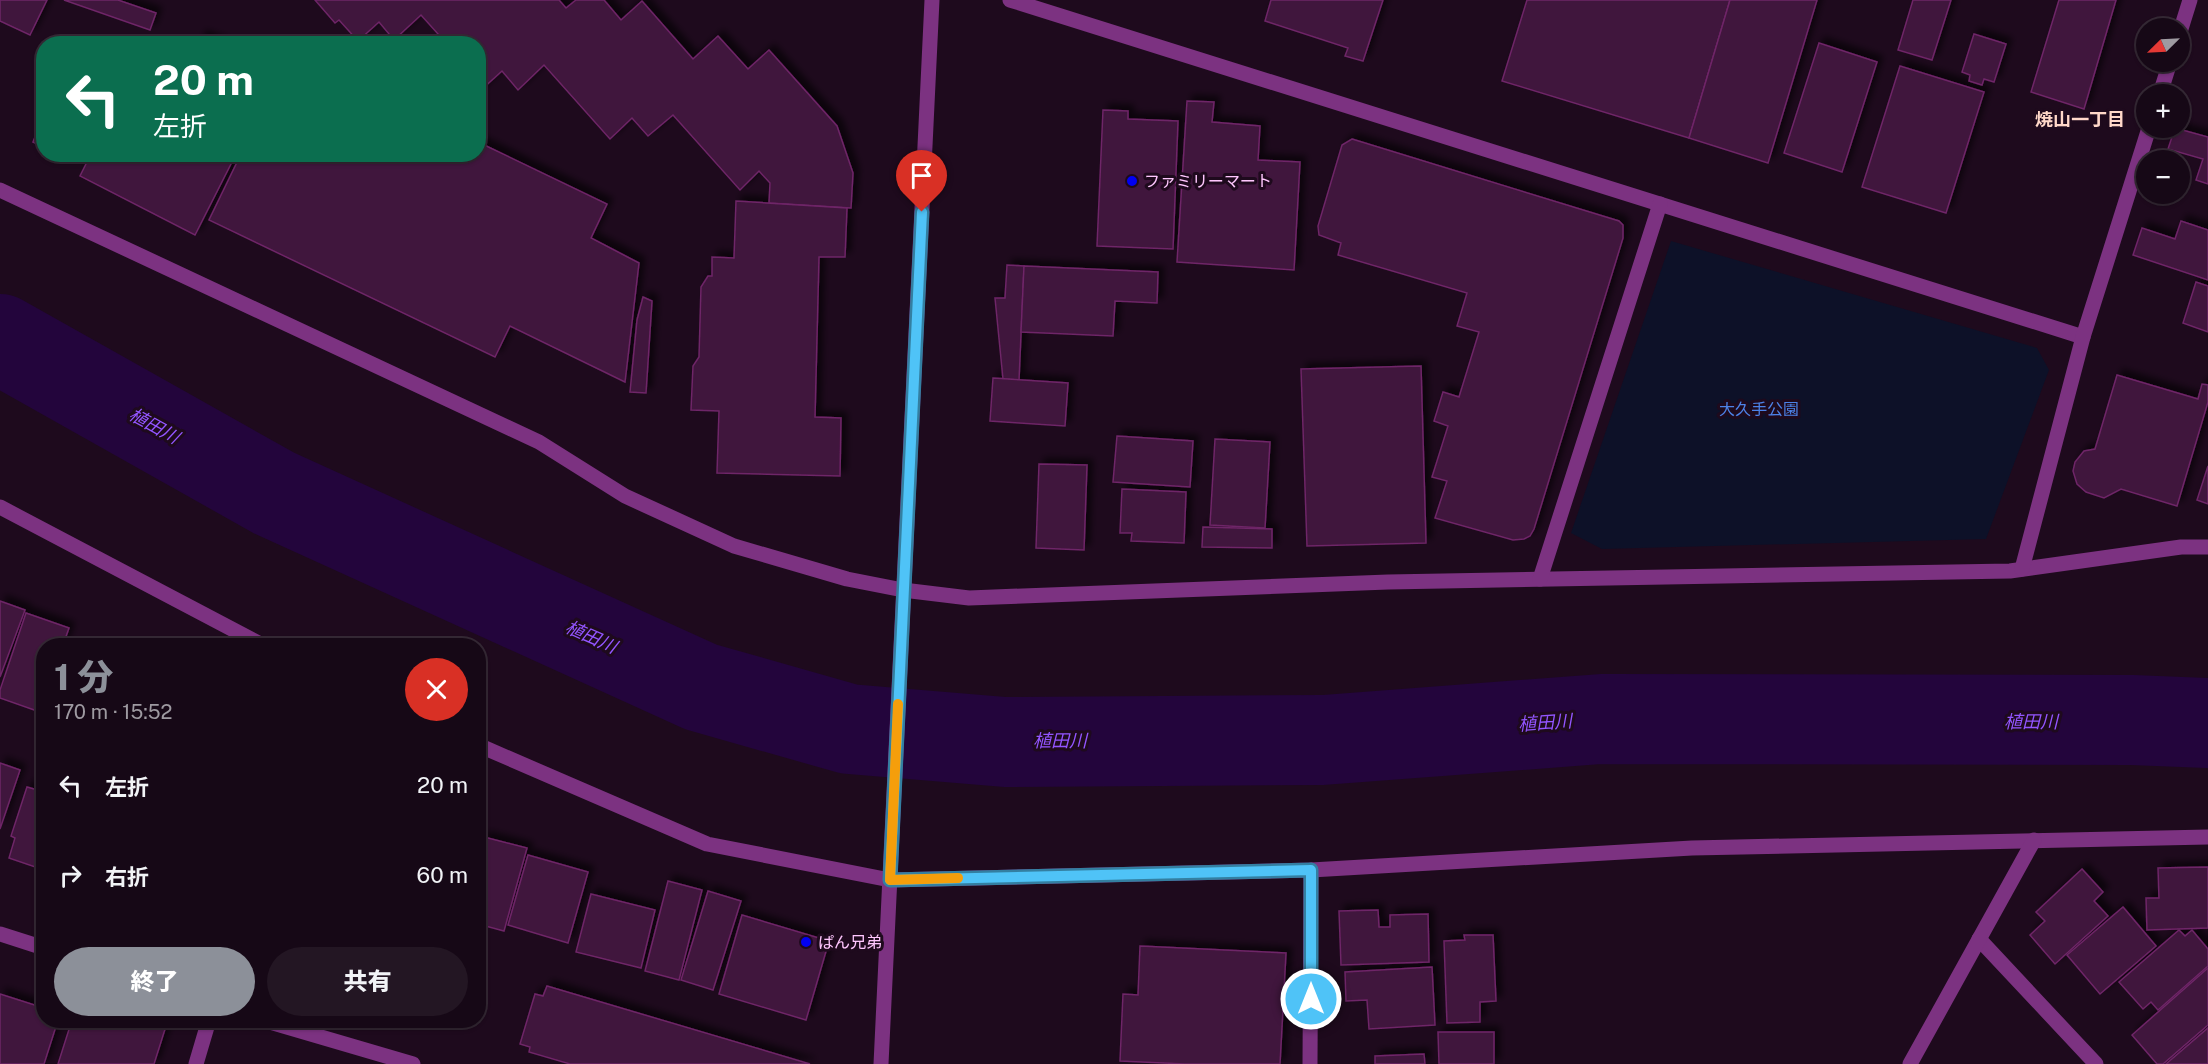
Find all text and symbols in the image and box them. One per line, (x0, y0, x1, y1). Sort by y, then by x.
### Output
north arrow (2136, 18, 2190, 72)
map controls (2136, 18, 2190, 204)
text: 20 m (153, 55, 254, 104)
icon: left (54, 60, 132, 138)
button: + (2136, 84, 2190, 138)
district label: 焼山一丁目 (2035, 109, 2125, 130)
text: 左折 (153, 110, 207, 142)
pin (896, 150, 947, 212)
button: − (2136, 150, 2190, 204)
icon: arrive (905, 159, 938, 192)
place label: ファミリーマート (1144, 172, 1272, 191)
marker: ファミリーマート (1125, 174, 1139, 188)
park label: 大久手公園 (1719, 400, 1799, 419)
water label: 植田川 (126, 403, 185, 449)
water label: 植田川 (562, 616, 622, 658)
text: 1 分 (54, 656, 114, 698)
button: close (405, 658, 468, 721)
text: 170 m · 15:52 (54, 700, 173, 724)
water label: 植田川 (1517, 710, 1575, 735)
water label: 植田川 (2004, 711, 2060, 732)
water label: 植田川 (1033, 730, 1089, 751)
icon: left (54, 769, 87, 802)
text: 20 m (417, 772, 468, 798)
text: 左折 (105, 774, 149, 800)
icon: right (54, 859, 87, 892)
text: 60 m (417, 862, 468, 888)
text: 右折 (105, 864, 149, 890)
place label: ぱん兄弟 (818, 933, 882, 952)
marker: ぱん兄弟 (799, 935, 813, 949)
button: 終了 (54, 947, 255, 1016)
button: 共有 (267, 947, 468, 1016)
position arrow (1279, 967, 1343, 1031)

